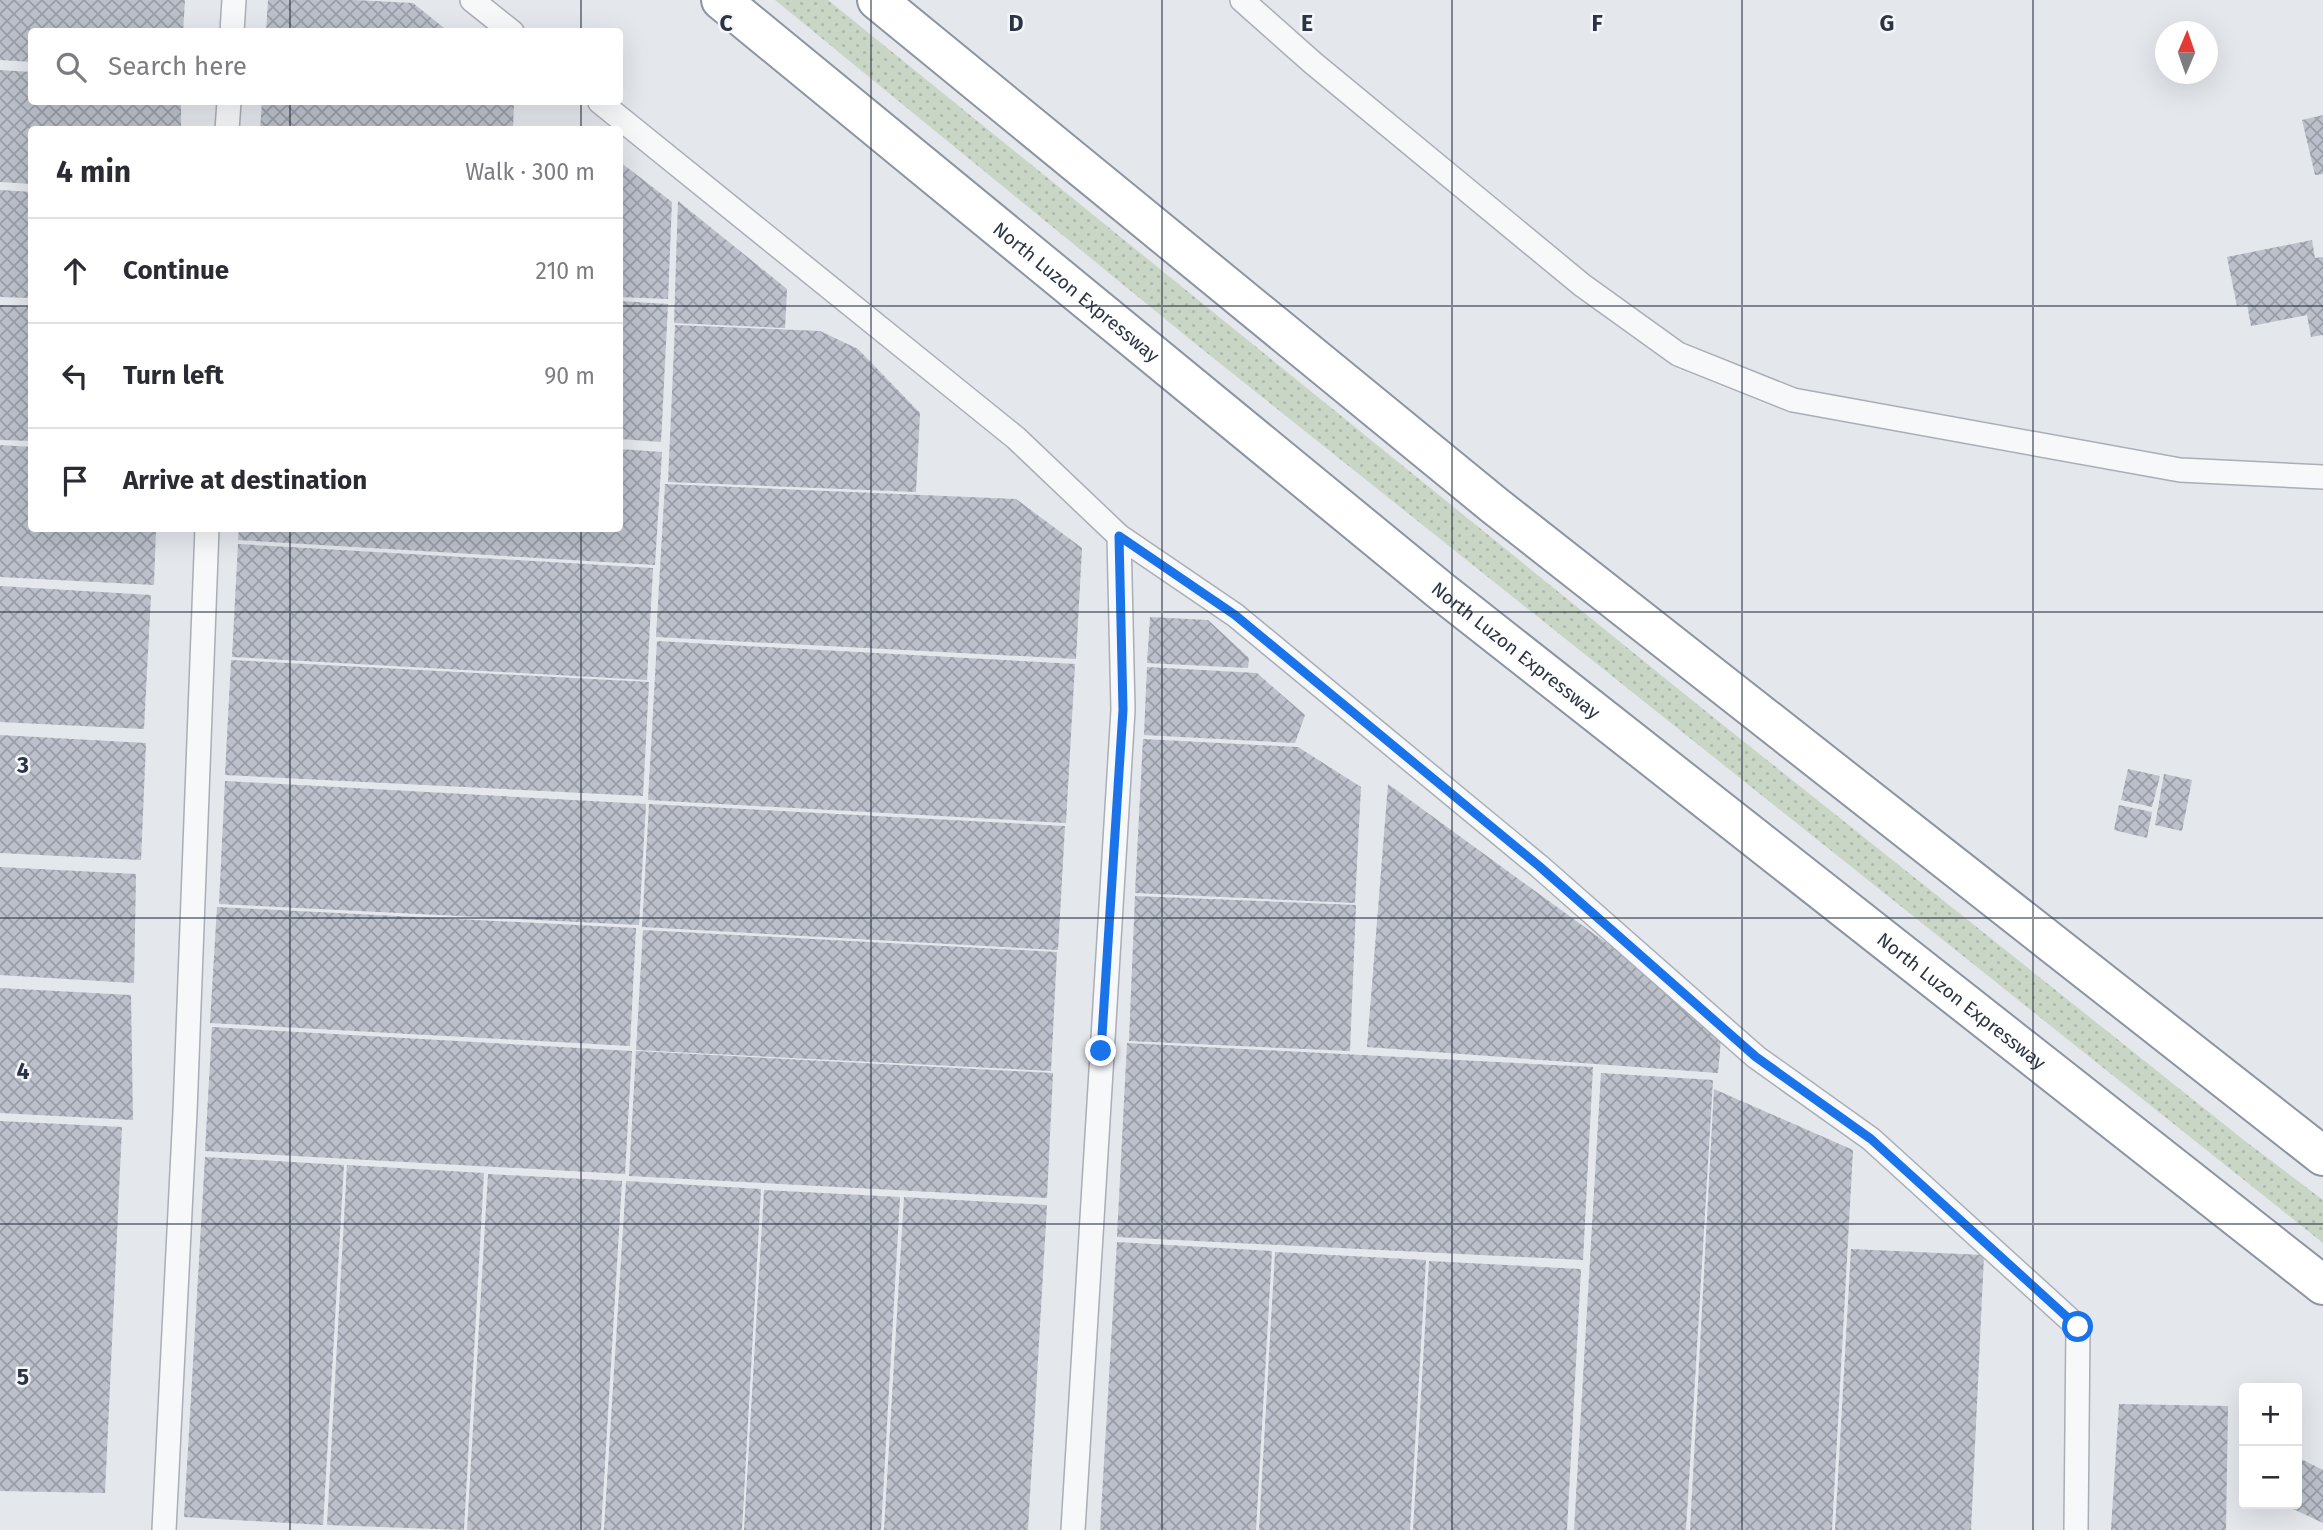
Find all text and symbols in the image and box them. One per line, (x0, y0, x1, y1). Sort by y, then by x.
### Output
text: C (719, 9, 733, 37)
text: D (1009, 9, 1024, 37)
text: E (1301, 9, 1313, 37)
text: F (1591, 9, 1603, 37)
text: G (1880, 9, 1894, 37)
north arrow (2155, 21, 2218, 84)
search box (28, 28, 623, 105)
icon: search (52, 48, 90, 86)
text: Search here (108, 51, 247, 82)
text: 4 min (56, 154, 131, 190)
text: Walk · 300 m (465, 158, 595, 186)
street label: North Luzon Expressway (988, 217, 1165, 368)
icon: ahead (56, 252, 94, 290)
text: Continue (123, 255, 229, 286)
text: 210 m (536, 257, 595, 285)
icon: left (56, 357, 94, 395)
text: Turn left (123, 360, 224, 391)
text: 90 m (544, 362, 595, 390)
icon: arrive (56, 462, 94, 500)
text: Arrive at destination (123, 465, 367, 496)
street label: North Luzon Expressway (1427, 577, 1605, 724)
text: 3 (16, 751, 29, 779)
street label: North Luzon Expressway (1872, 928, 2051, 1075)
route end (1085, 1035, 1116, 1066)
text: 4 (17, 1057, 30, 1085)
route start (2062, 1311, 2093, 1342)
text: 5 (17, 1363, 29, 1391)
map controls (2239, 1383, 2302, 1509)
button: + (2239, 1383, 2302, 1446)
button: − (2239, 1446, 2302, 1509)

